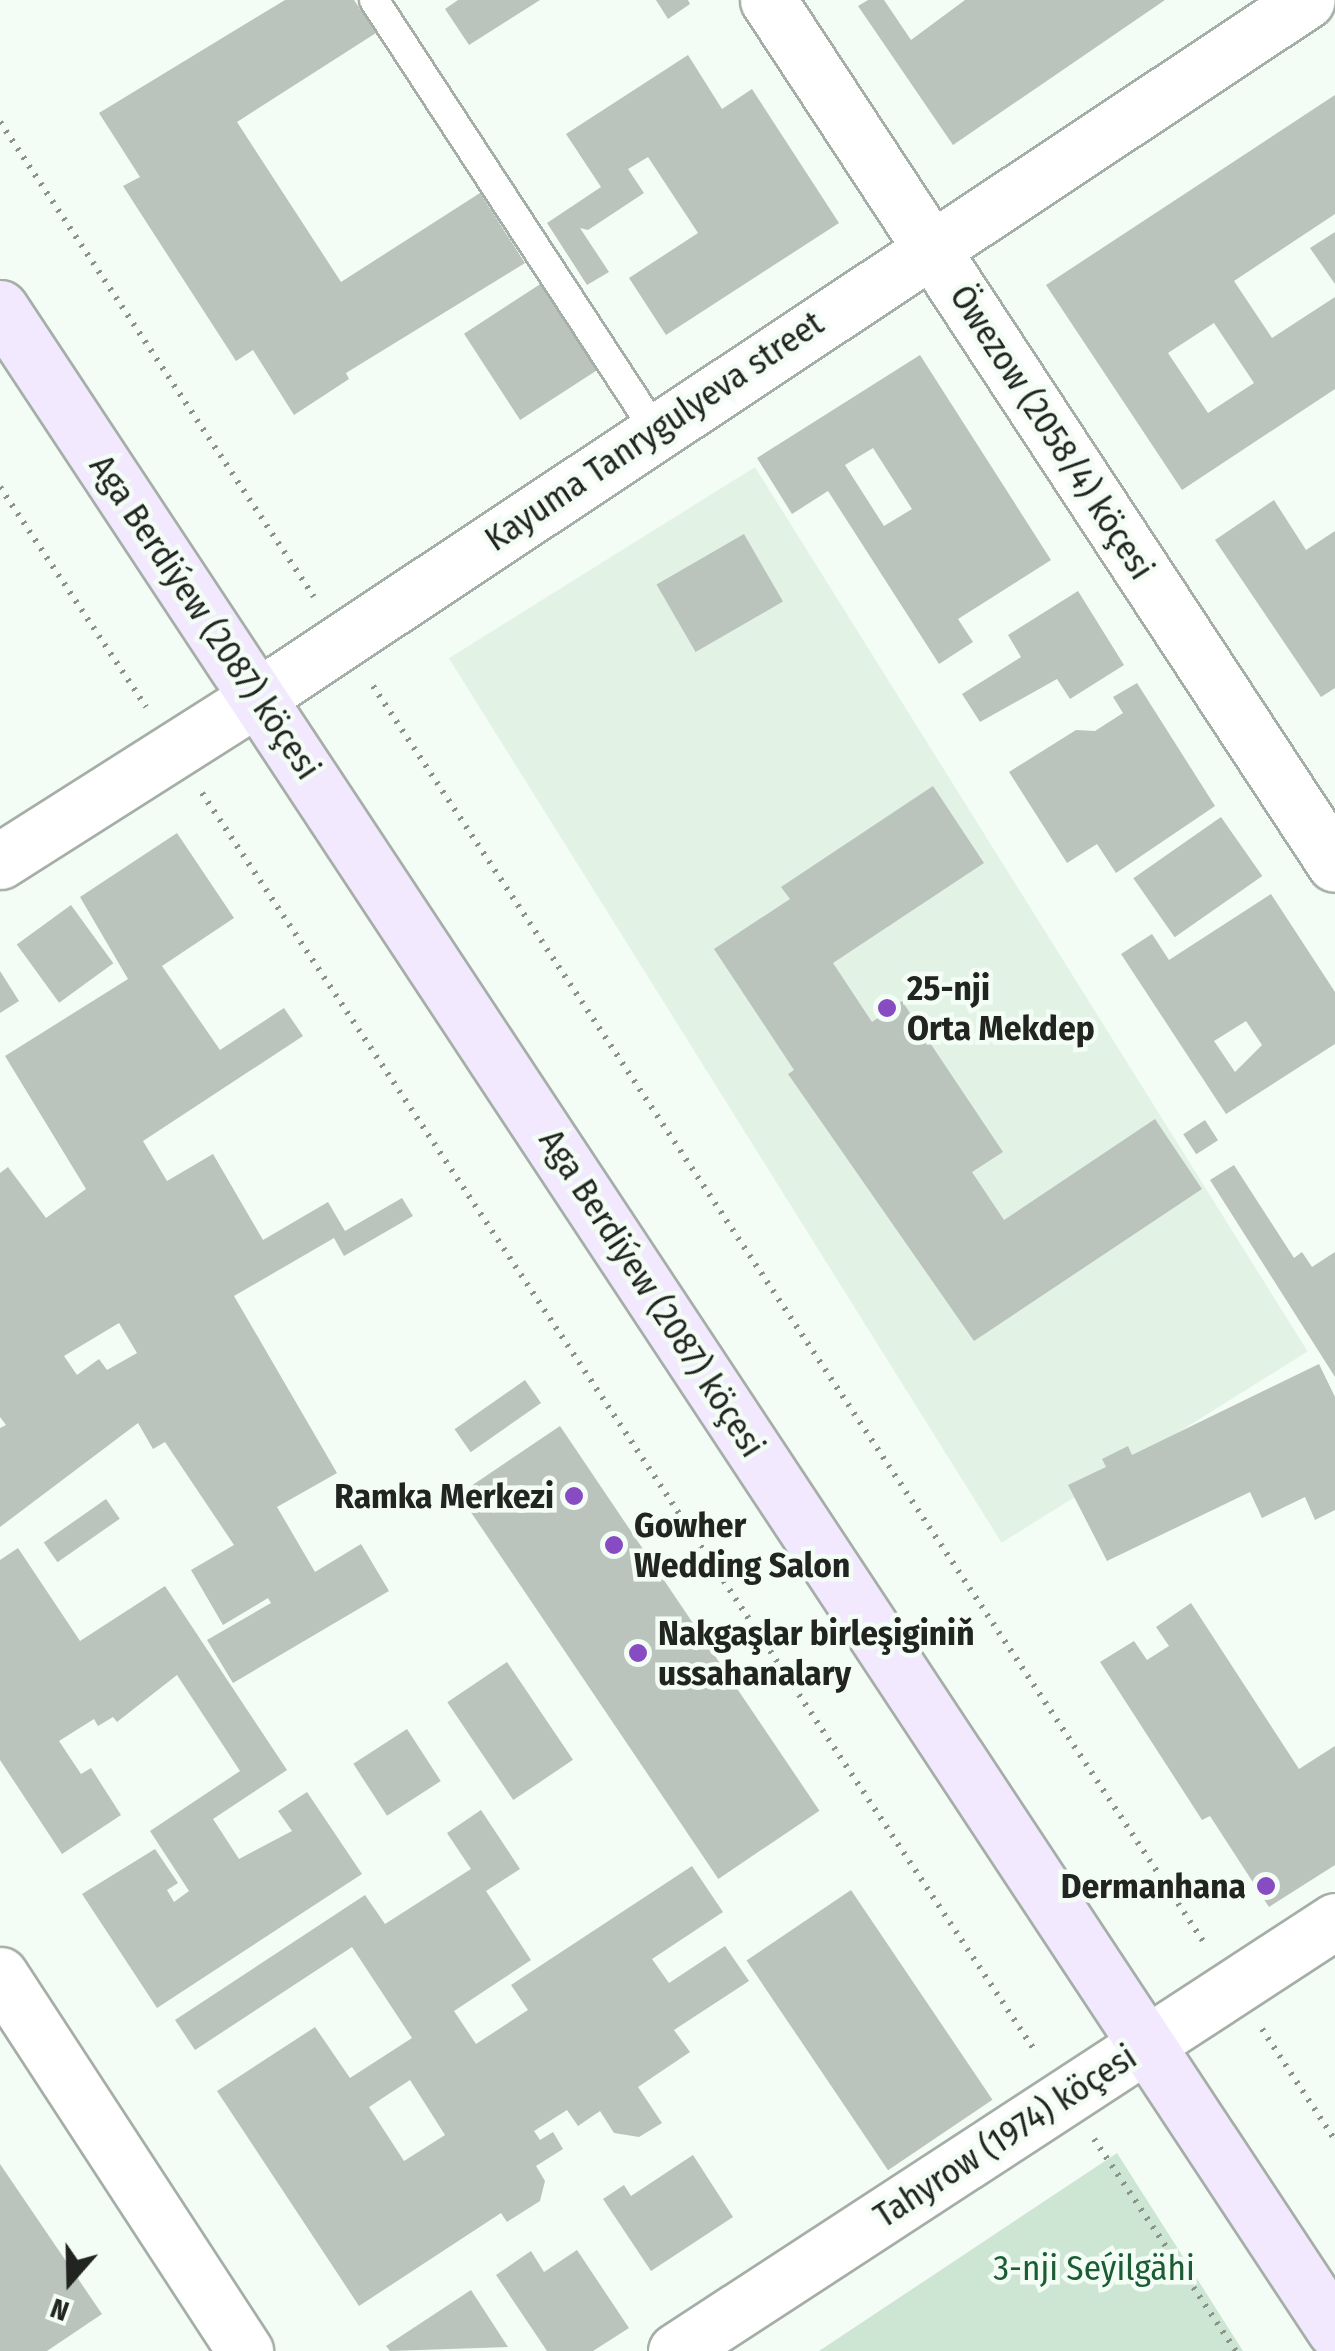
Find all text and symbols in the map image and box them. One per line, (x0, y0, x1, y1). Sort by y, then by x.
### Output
street label: Öwezow (2058/4) köçesi (941, 277, 1163, 587)
street label: Kayuma Tanrygulyeva street (477, 302, 831, 560)
street label: Aga Berdiýew (2087) köçesi (81, 447, 329, 787)
place label: 25-nji Orta Mekdep (907, 967, 1095, 1049)
marker: 25-nji Orta Mekdep (876, 997, 898, 1019)
street label: Aga Berdiýew (2087) köçesi (530, 1121, 774, 1465)
place label: Ramka Merkezi (334, 1475, 554, 1517)
marker: Ramka Merkezi (563, 1485, 585, 1507)
place label: Gowher Wedding Salon (634, 1504, 850, 1586)
marker: Gowher Wedding Salon (603, 1534, 625, 1556)
place label: Nakgaşlar birleşiginiň ussahanalary (658, 1612, 974, 1694)
marker: Nakgaşlar birleşiginiň ussahanalary (627, 1642, 649, 1664)
place label: Dermanhana (1061, 1865, 1246, 1907)
marker: Dermanhana (1255, 1875, 1277, 1897)
street label: Tahyrow (1974) köçesi (866, 2036, 1144, 2236)
north arrow (20, 2231, 120, 2331)
park label: 3-nji Seýilgähi (993, 2247, 1195, 2289)
text: N (46, 2291, 73, 2328)

